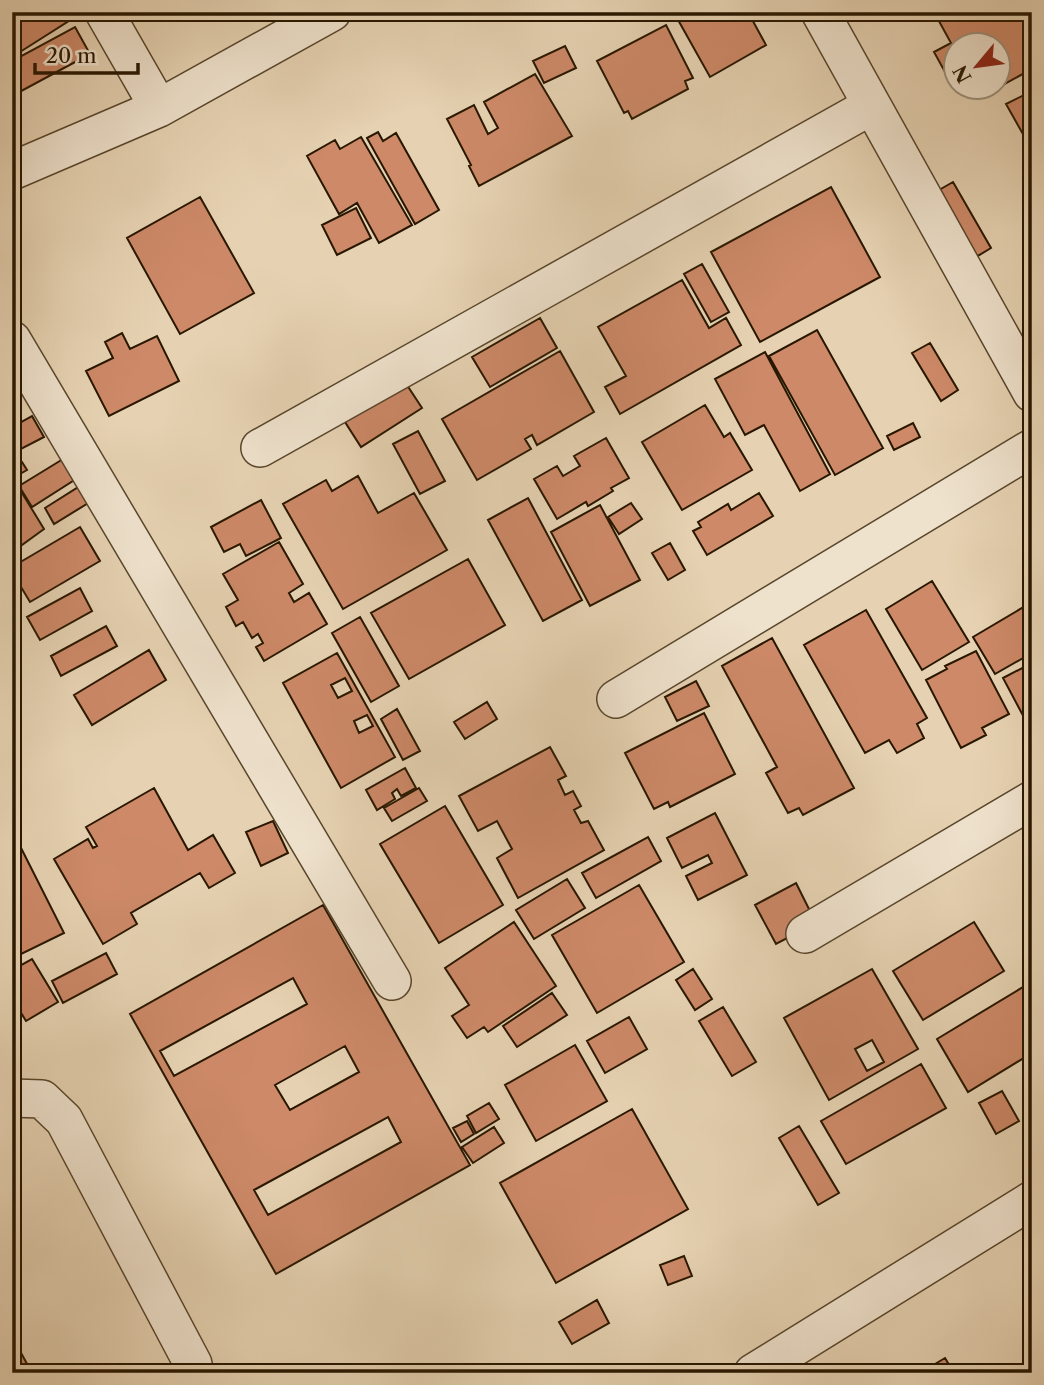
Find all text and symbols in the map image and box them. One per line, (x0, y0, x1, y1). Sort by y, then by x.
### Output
scale bar (35, 32, 138, 76)
north arrow (942, 32, 1012, 102)
text: 20 m (46, 43, 97, 68)
text: N (949, 61, 977, 87)

